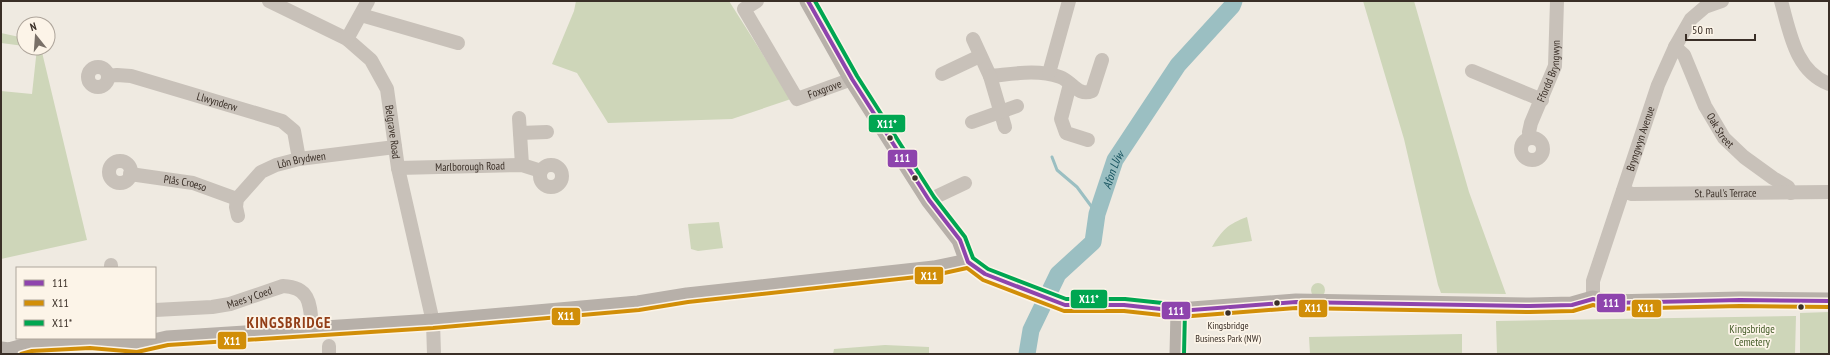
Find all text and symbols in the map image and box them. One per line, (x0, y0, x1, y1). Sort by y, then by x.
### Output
north arrow (16, 16, 56, 56)
scale bar (1686, 16, 1755, 42)
text: N (28, 19, 38, 34)
text: 50 m (1692, 22, 1713, 37)
street label: Ffordd Bryngwyn (1534, 40, 1563, 104)
street label: Foxgrove (806, 76, 844, 101)
street label: Llwynderw (195, 89, 240, 114)
street label: Belgrave Road (382, 104, 404, 160)
street label: Bryngwyn Avenue (1623, 104, 1658, 173)
street label: Oak Street (1704, 110, 1737, 151)
line badge: X11* (868, 114, 906, 133)
text: X11* (877, 117, 897, 131)
unlabelled marker (885, 133, 895, 143)
water label: Afon Lliw (1098, 146, 1128, 191)
street label: Lôn Brydwen (276, 149, 327, 171)
line badge: 111 (887, 149, 918, 168)
text: 111 (894, 151, 910, 165)
street label: Marlborough Road (435, 158, 505, 174)
street label: Plâs Croeso (163, 172, 209, 195)
unlabelled marker (910, 173, 920, 183)
street label: St. Paul's Terrace (1694, 186, 1757, 200)
line badge: X11 (914, 266, 944, 285)
legend (16, 267, 156, 339)
text: X11 (921, 269, 937, 283)
text: 111 (52, 275, 68, 290)
street label: Maes y Coed (225, 283, 274, 312)
line badge: X11* (1070, 289, 1108, 309)
text: X11* (1079, 292, 1099, 306)
line badge: 111 (1596, 293, 1626, 313)
text: X11 (52, 295, 69, 310)
text: 111 (1603, 296, 1619, 310)
unlabelled marker (1272, 298, 1282, 308)
line badge: X11 (1298, 299, 1328, 318)
line badge: X11 (1631, 299, 1662, 318)
line badge: 111 (1161, 301, 1191, 320)
text: X11 (1305, 301, 1321, 315)
text: X11 (1638, 301, 1654, 315)
unlabelled marker (1796, 302, 1806, 312)
text: 111 (1168, 304, 1184, 318)
line badge: X11 (551, 307, 581, 326)
marker: Kingsbridge Business Park (NW) (1223, 308, 1233, 318)
text: X11 (558, 309, 574, 323)
district label: KINGSBRIDGE (246, 313, 332, 332)
text: X11* (52, 315, 73, 330)
place label: Kingsbridge Business Park (NW) (1195, 319, 1261, 345)
park label: Kingsbridge Cemetery (1729, 322, 1775, 349)
line badge: X11 (217, 331, 247, 350)
text: X11 (224, 334, 240, 348)

